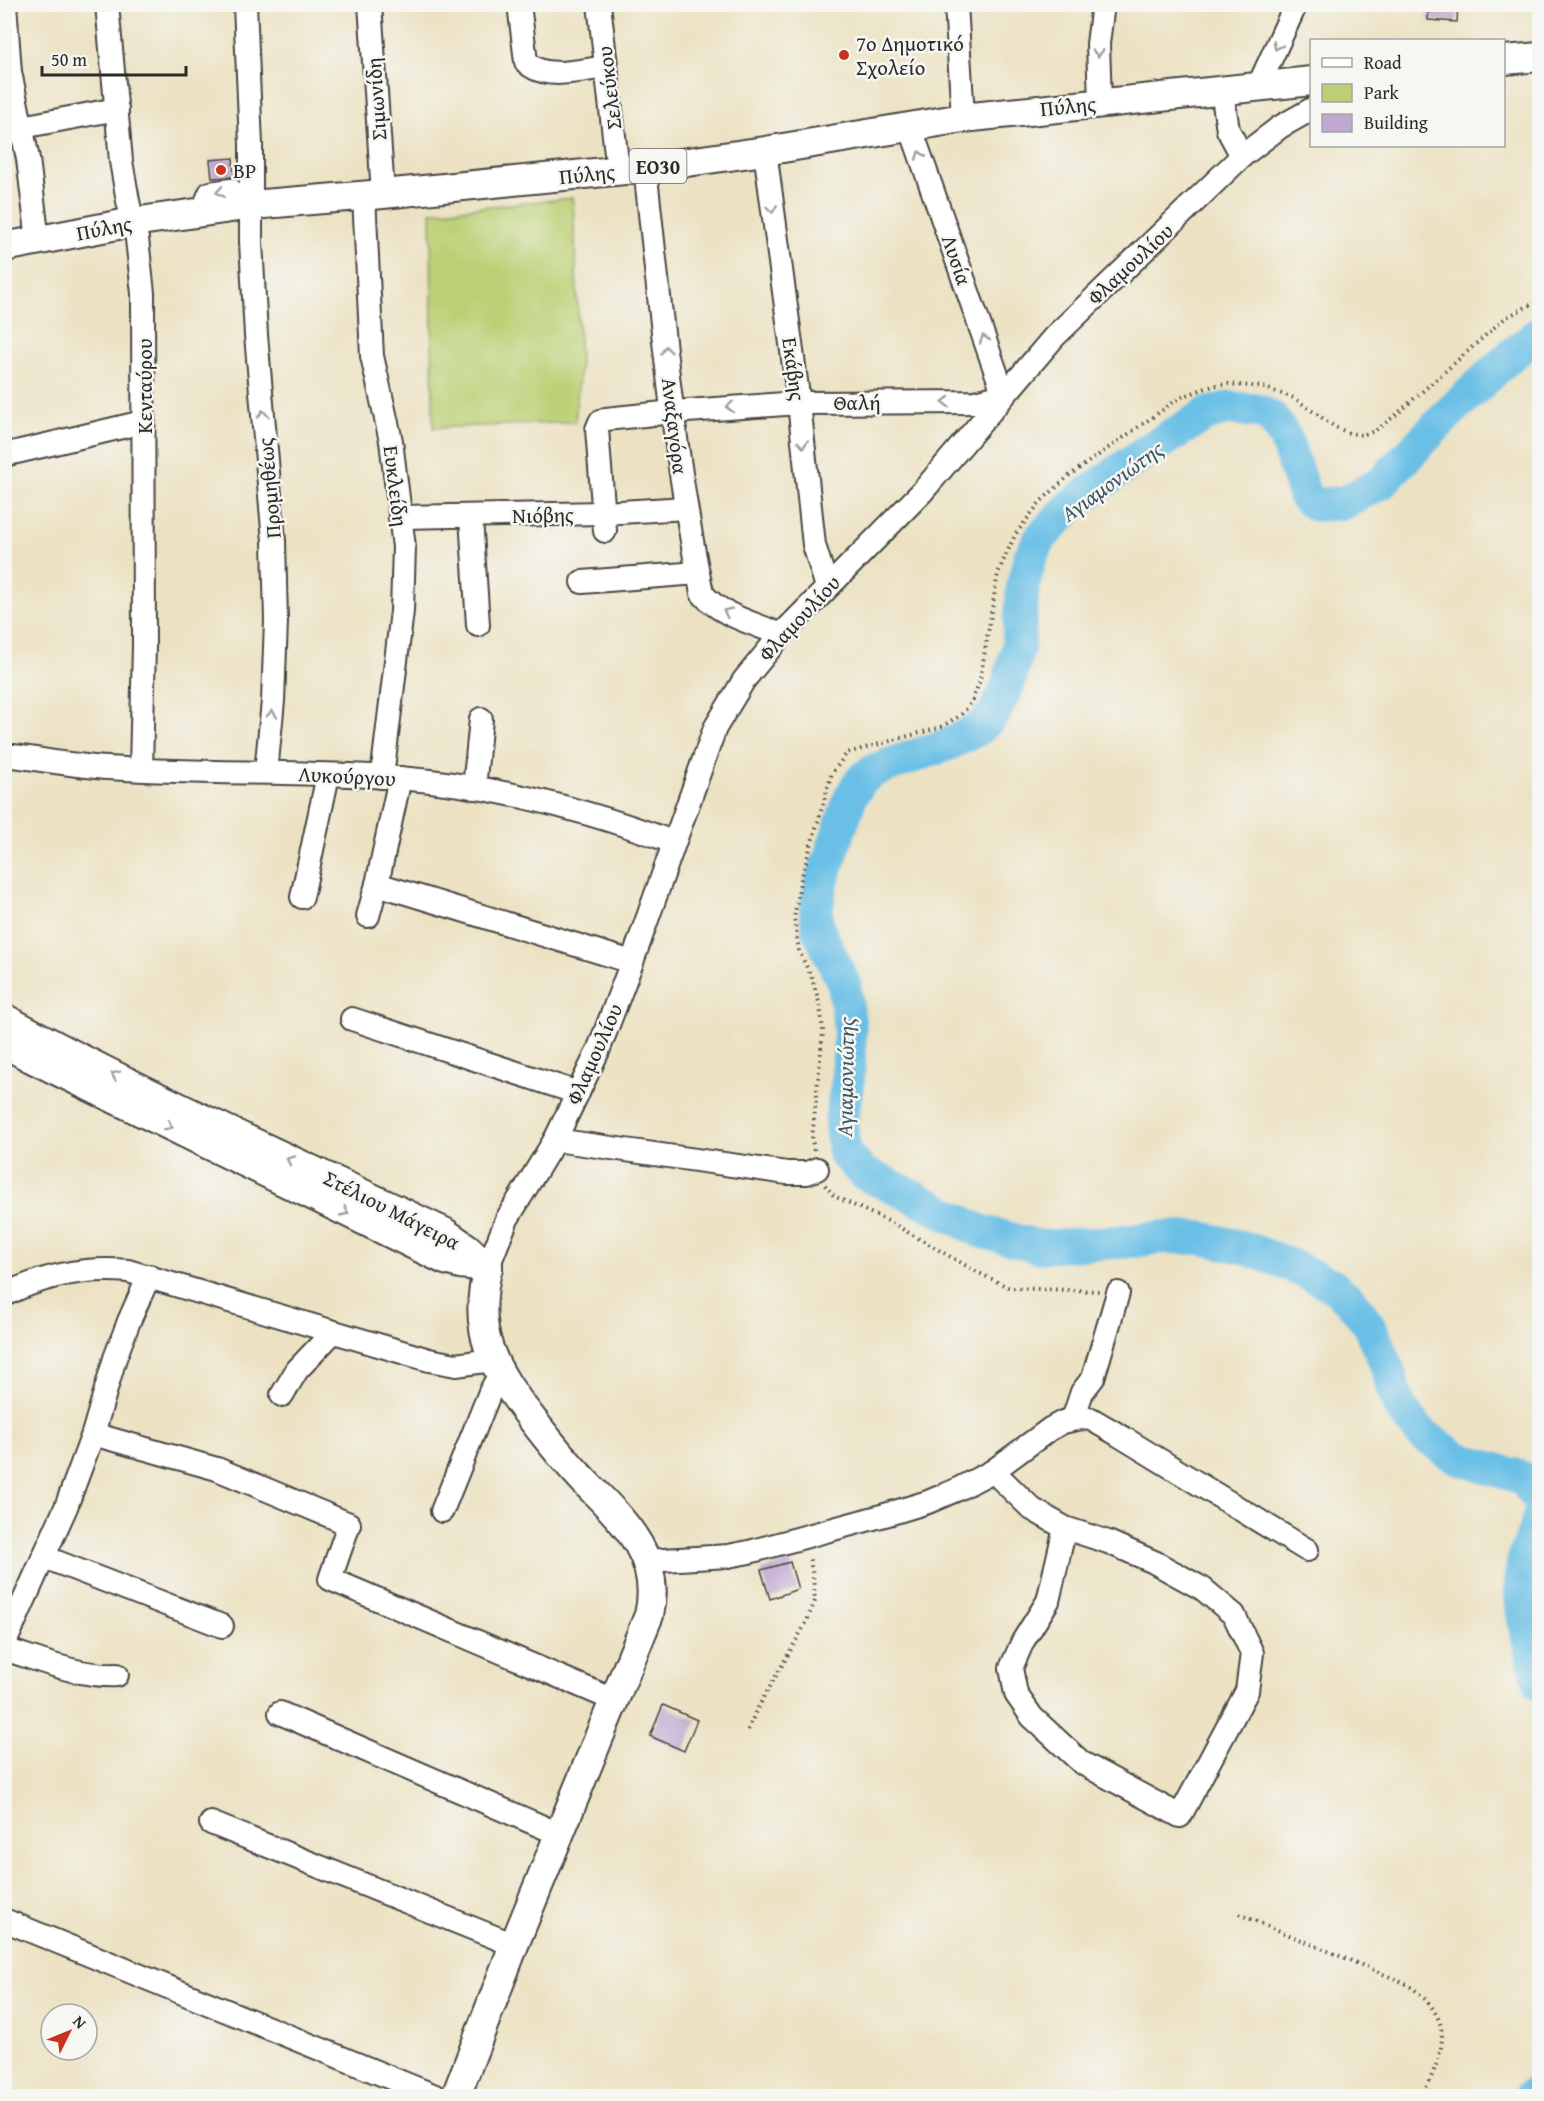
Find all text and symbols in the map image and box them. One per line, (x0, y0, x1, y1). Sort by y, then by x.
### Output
place label: 7ο Δημοτικό Σχολείο (856, 28, 964, 83)
scale bar (42, 39, 186, 77)
one-way arrow (1272, 39, 1284, 50)
legend (1310, 39, 1505, 147)
street label: Σελεύκου (588, 44, 630, 132)
text: 50 m (51, 46, 87, 73)
marker: 7ο Δημοτικό Σχολείο (837, 48, 851, 62)
one-way arrow (1092, 49, 1104, 58)
text: Road (1364, 49, 1402, 76)
street label: Σιμωνίδη (358, 56, 394, 142)
text: Park (1364, 79, 1400, 106)
street label: Πύλης (1039, 88, 1097, 124)
text: Building (1364, 109, 1428, 136)
road number: ΕΟ30 (630, 149, 686, 183)
one-way arrow (914, 150, 927, 161)
place label: BP (233, 155, 256, 186)
street label: Πύλης (558, 156, 616, 192)
marker: BP (214, 163, 228, 177)
one-way arrow (216, 185, 226, 198)
one-way arrow (766, 204, 778, 213)
street label: Πύλης (74, 207, 134, 249)
street label: Φλαμουλίου (1080, 216, 1180, 312)
street label: Λυσία (934, 231, 980, 289)
street label: Εκάβης (774, 335, 814, 403)
one-way arrow (979, 335, 992, 345)
street label: Κενταύρου (129, 338, 160, 434)
one-way arrow (660, 345, 673, 354)
street label: Αναξαγόρα (654, 376, 696, 476)
street label: Θαλή (833, 387, 881, 418)
one-way arrow (942, 396, 951, 408)
one-way arrow (726, 401, 735, 414)
one-way arrow (257, 410, 270, 419)
water label: Αγιαμονιώτης (1053, 432, 1171, 530)
street label: Προμηθέως (249, 436, 289, 540)
one-way arrow (796, 439, 809, 448)
street label: Ευκλείδη (376, 444, 416, 528)
street label: Νιόβης (512, 499, 574, 531)
street label: Φλαμουλίου (751, 568, 847, 668)
one-way arrow (723, 607, 734, 619)
one-way arrow (265, 709, 278, 718)
street label: Λυκούργου (297, 758, 397, 794)
street label: Φλαμουλίου (558, 998, 630, 1110)
water label: Αγιαμονιώτης (828, 1016, 862, 1138)
one-way arrow (110, 1071, 121, 1083)
one-way arrow (163, 1119, 174, 1130)
one-way arrow (286, 1155, 297, 1167)
street label: Στέλιου Μάγειρα (318, 1162, 466, 1258)
one-way arrow (338, 1204, 349, 1216)
north arrow (39, 2002, 99, 2062)
text: N (68, 2010, 93, 2034)

